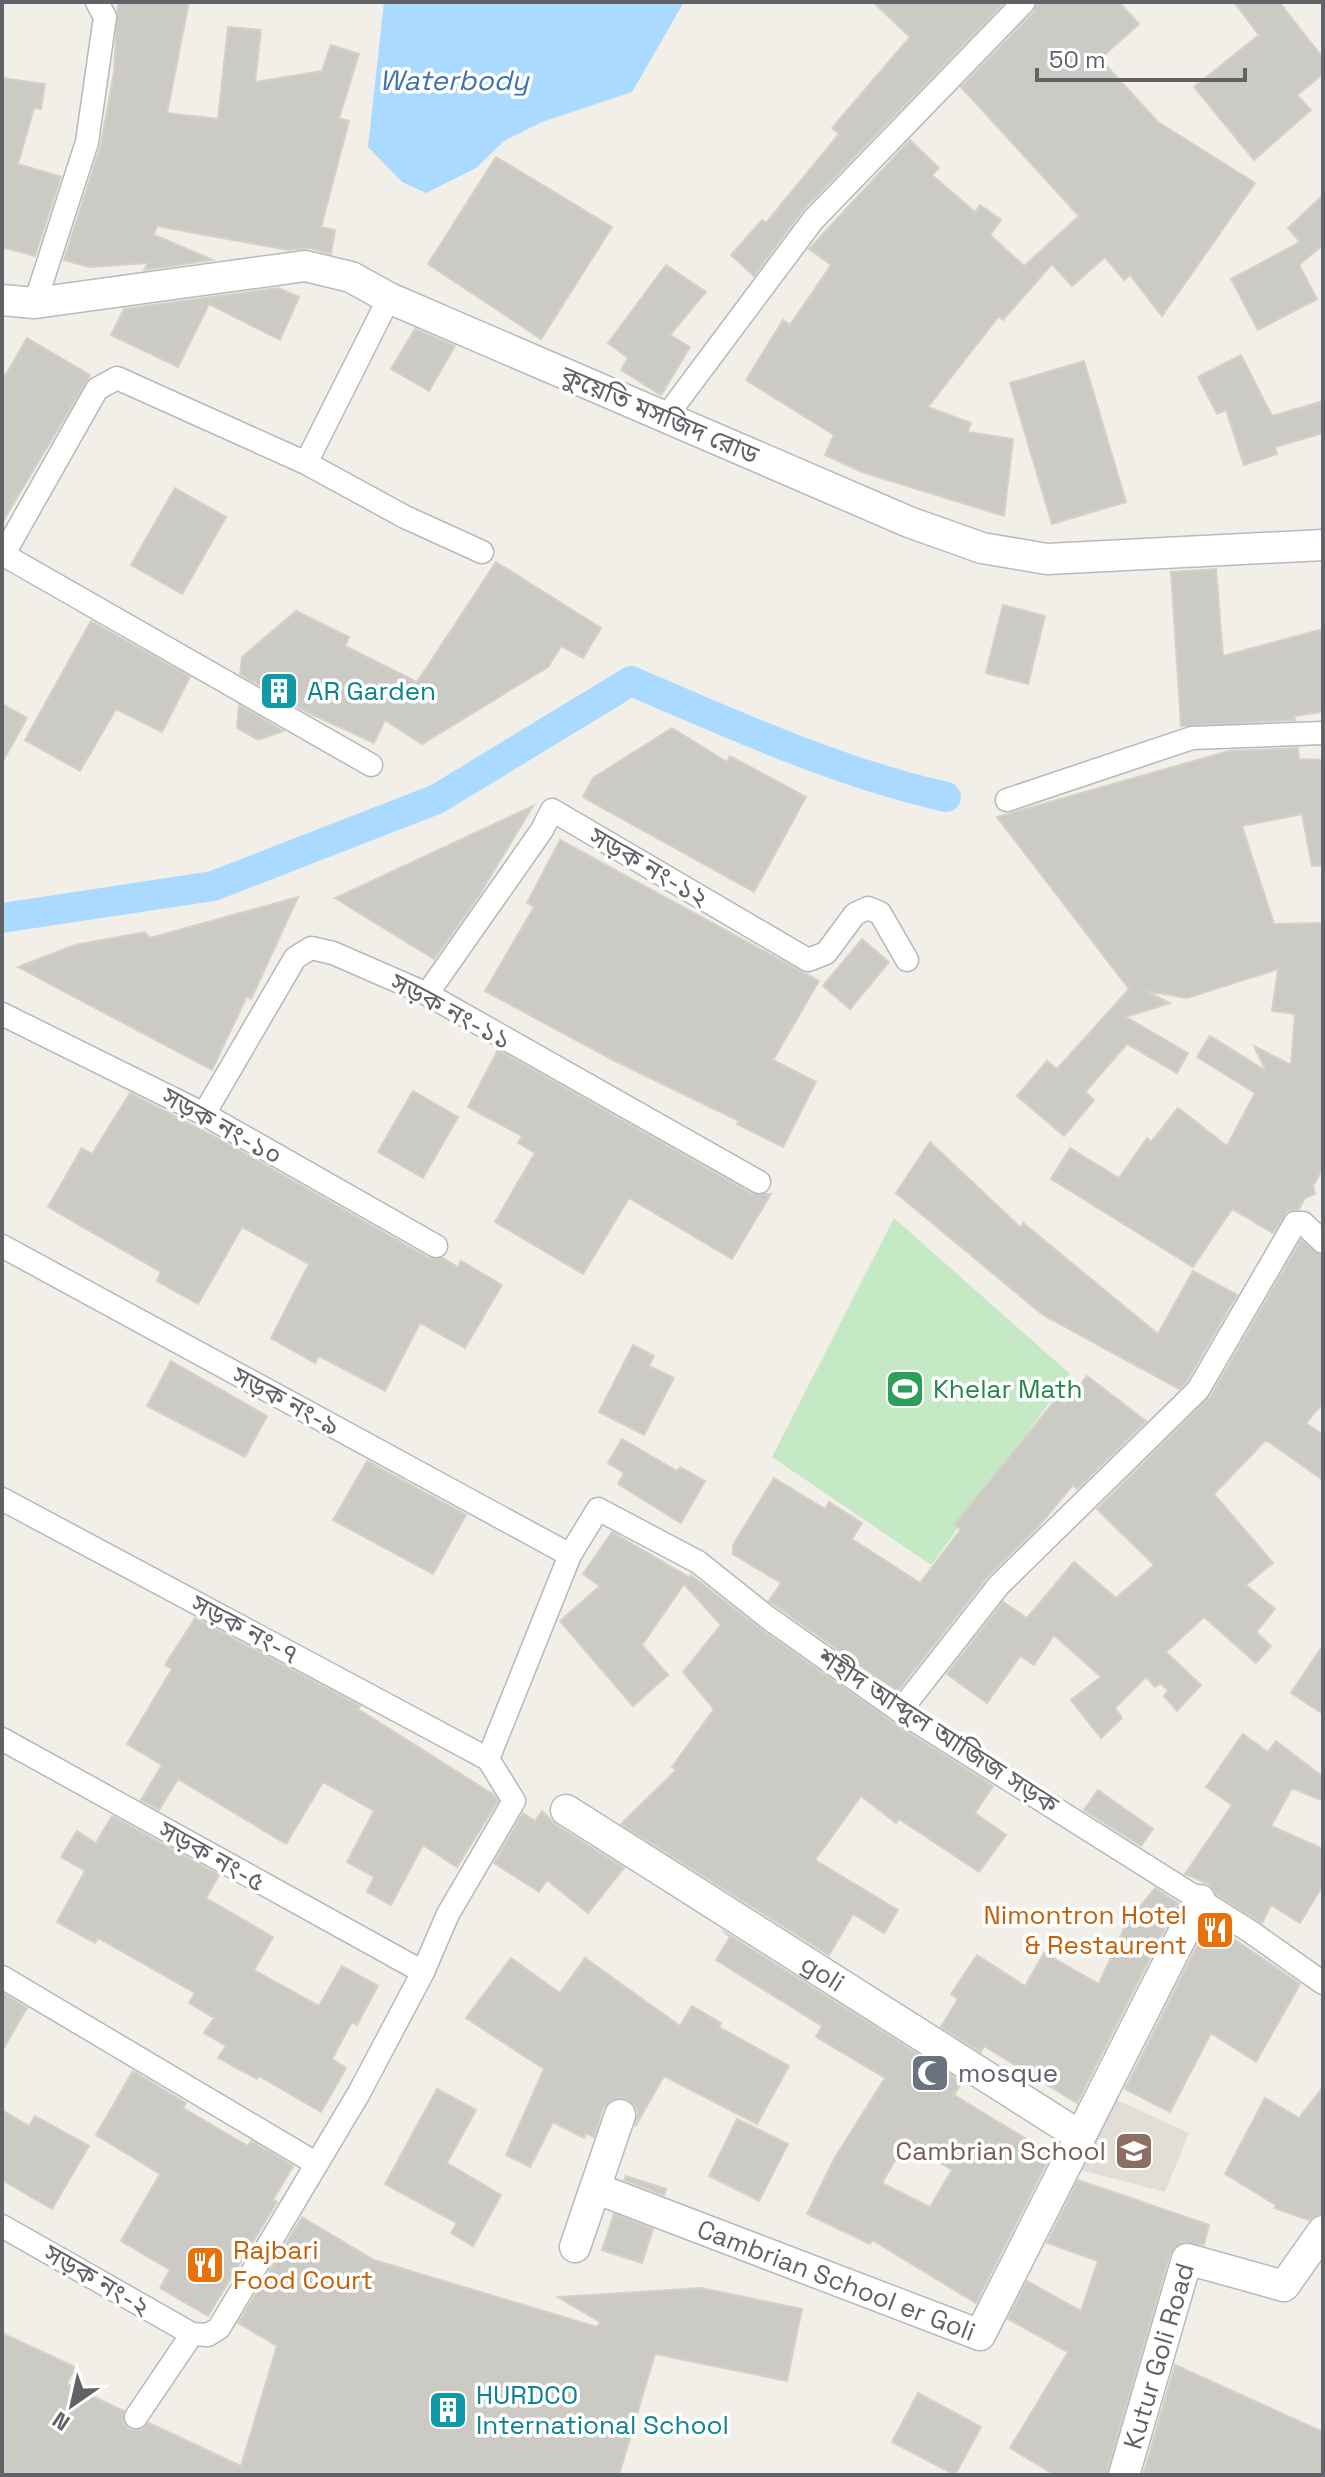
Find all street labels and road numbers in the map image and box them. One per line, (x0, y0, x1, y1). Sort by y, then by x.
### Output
street label: কুয়েতি মসজিদ রোড (555, 358, 764, 472)
street label: সড়ক নং-১২ (582, 819, 715, 915)
street label: সড়ক নং-১১ (384, 965, 517, 1057)
street label: সড়ক নং-১০ (155, 1079, 288, 1173)
street label: সড়ক নং-৯ (226, 1358, 345, 1443)
street label: সড়ক নং-৭ (185, 1586, 304, 1671)
street label: শহীদ আব্দুল আজিজ সড়ক (810, 1640, 1066, 1822)
street label: সড়ক নং-৫ (152, 1812, 271, 1899)
street label: goli (794, 1946, 851, 1999)
street label: Cambrian School er Goli (692, 2212, 980, 2349)
street label: সড়ক নং-২ (37, 2236, 156, 2324)
street label: Kutur Goli Road (1115, 2259, 1202, 2453)

